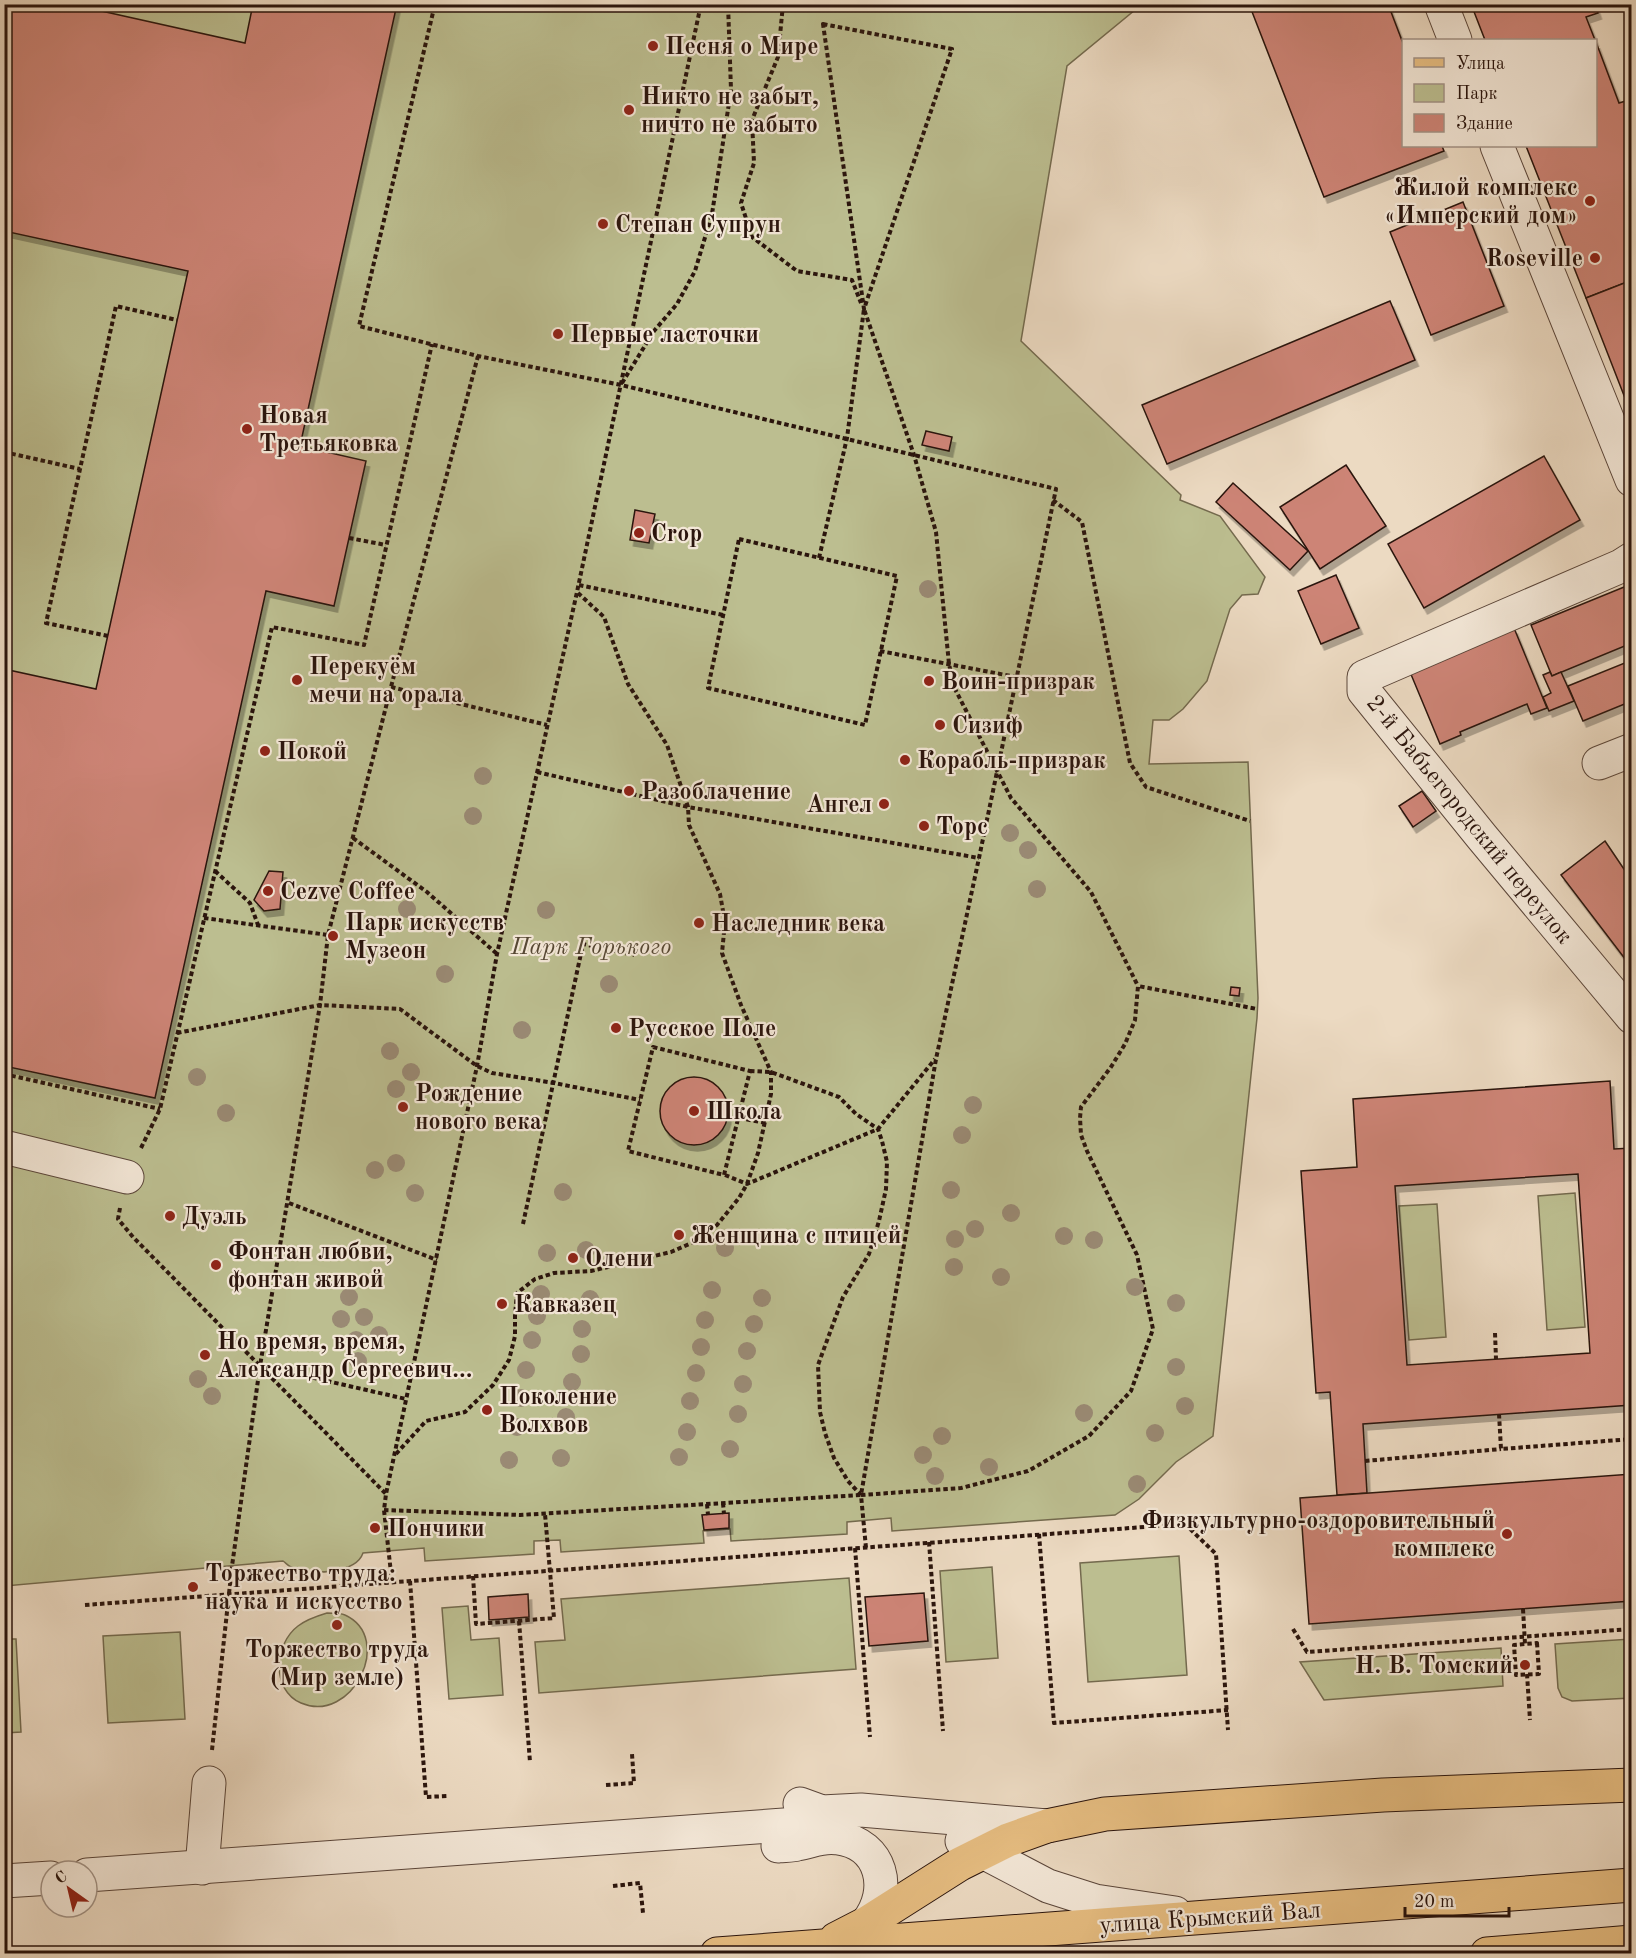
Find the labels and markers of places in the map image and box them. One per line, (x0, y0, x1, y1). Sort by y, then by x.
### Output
place label: Песня о Мире (665, 36, 818, 60)
marker: Песня о Мире (646, 39, 660, 53)
place label: Никто не забыт, ничто не забыто (641, 86, 819, 138)
marker: Никто не забыт, ничто не забыто (622, 103, 636, 117)
place label: Жилой комплекс «Имперский дом» (1384, 177, 1578, 229)
marker: Жилой комплекс «Имперский дом» (1583, 194, 1597, 208)
place label: Степан Супрун (615, 214, 781, 238)
marker: Степан Супрун (596, 217, 610, 231)
place label: Roseville (1486, 248, 1583, 272)
marker: Roseville (1588, 251, 1602, 265)
place label: Первые ласточки (570, 324, 759, 348)
marker: Первые ласточки (551, 327, 565, 341)
place label: Новая Третьяковка (259, 405, 398, 457)
marker: Новая Третьяковка (240, 422, 254, 436)
place label: Crop (651, 523, 702, 547)
marker: Crop (632, 526, 646, 540)
place label: Перекуём мечи на орала (309, 656, 463, 708)
place label: Воин-призрак (941, 671, 1095, 695)
marker: Перекуём мечи на орала (290, 673, 304, 687)
marker: Воин-призрак (922, 674, 936, 688)
place label: Сизиф (952, 715, 1023, 739)
marker: Сизиф (933, 718, 947, 732)
place label: Покой (277, 741, 347, 765)
marker: Покой (258, 744, 272, 758)
place label: Корабль-призрак (917, 750, 1106, 774)
marker: Корабль-призрак (898, 753, 912, 767)
place label: Разоблачение (641, 781, 791, 805)
marker: Разоблачение (622, 784, 636, 798)
place label: Ангел (806, 794, 872, 818)
marker: Ангел (877, 797, 891, 811)
place label: Торс (936, 816, 988, 840)
marker: Торс (917, 819, 931, 833)
place label: Cezve Coffee (280, 881, 415, 905)
marker: Cezve Coffee (261, 884, 275, 898)
place label: Парк искусств Музеон (345, 912, 504, 964)
place label: Наследник века (711, 913, 885, 937)
marker: Наследник века (692, 916, 706, 930)
marker: Парк искусств Музеон (326, 929, 340, 943)
place label: Русское Поле (628, 1018, 776, 1042)
marker: Русское Поле (609, 1021, 623, 1035)
place label: Рождение нового века (415, 1083, 542, 1135)
marker: Рождение нового века (396, 1100, 410, 1114)
place label: Школа (706, 1101, 782, 1125)
marker: Школа (687, 1104, 701, 1118)
place label: Дуэль (182, 1206, 247, 1230)
marker: Дуэль (163, 1209, 177, 1223)
place label: Женщина с птицей (691, 1225, 901, 1249)
marker: Женщина с птицей (672, 1228, 686, 1242)
place label: Фонтан любви, фонтан живой (228, 1241, 392, 1293)
place label: Олени (585, 1248, 653, 1272)
marker: Олени (566, 1251, 580, 1265)
marker: Фонтан любви, фонтан живой (209, 1258, 223, 1272)
place label: Кавказец (514, 1294, 616, 1318)
marker: Кавказец (495, 1297, 509, 1311)
place label: Но время, время, Александр Сергеевич... (217, 1331, 472, 1383)
marker: Но время, время, Александр Сергеевич... (198, 1348, 212, 1362)
place label: Поколение Волхвов (499, 1386, 617, 1438)
marker: Поколение Волхвов (480, 1403, 494, 1417)
place label: Физкультурно-оздоровительный комплекс (1142, 1510, 1495, 1562)
place label: Пончики (387, 1518, 485, 1542)
marker: Пончики (368, 1521, 382, 1535)
marker: Физкультурно-оздоровительный комплекс (1500, 1527, 1514, 1541)
place label: Торжество труда: наука и искусство (205, 1563, 403, 1615)
marker: Торжество труда: наука и искусство (186, 1580, 200, 1594)
marker: Торжество труда (Мир земле) (330, 1618, 344, 1632)
place label: Торжество труда (Мир земле) (245, 1639, 429, 1691)
place label: Н. В. Томский (1355, 1655, 1513, 1679)
marker: Н. В. Томский (1518, 1658, 1532, 1672)

